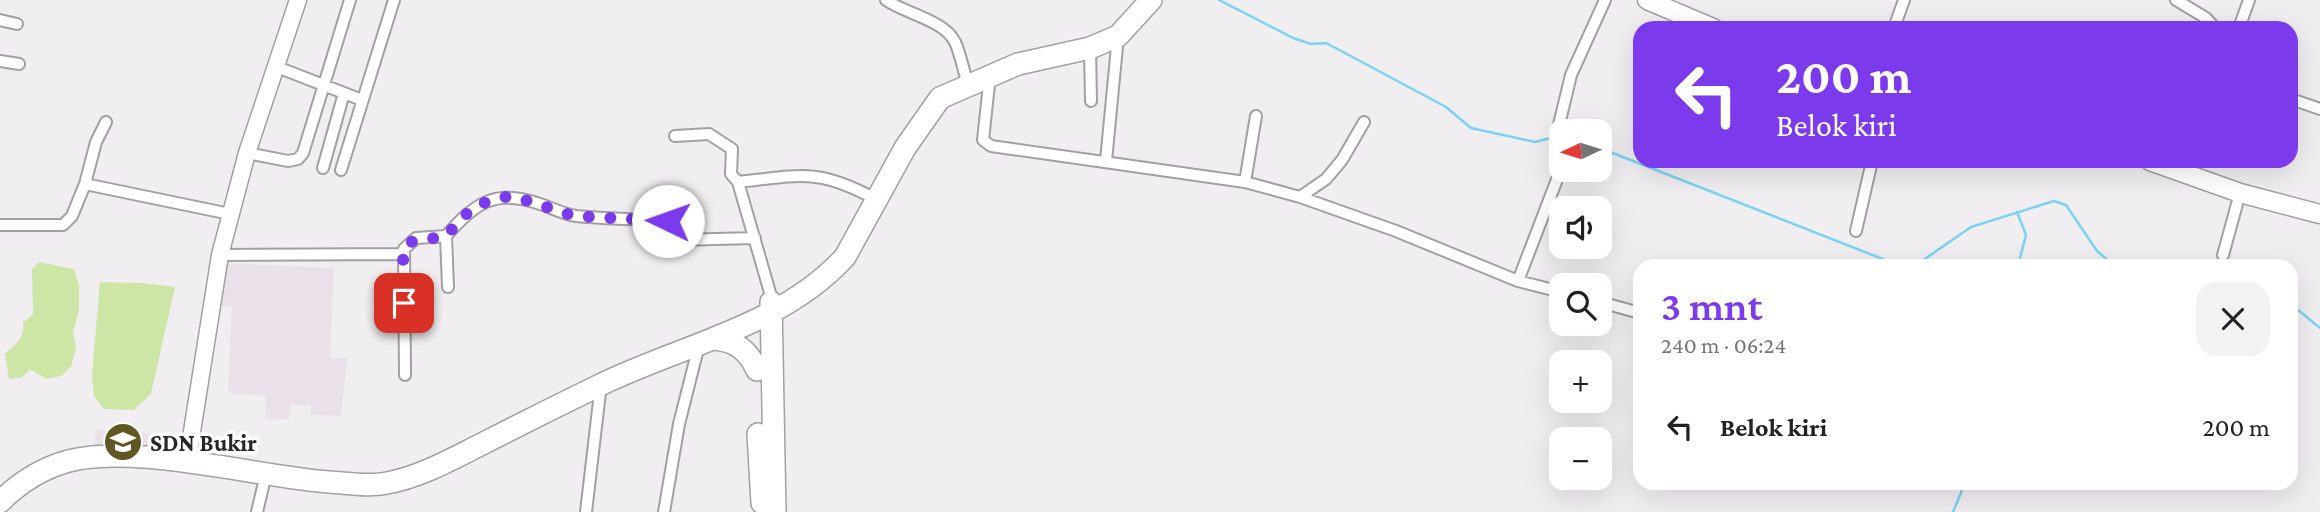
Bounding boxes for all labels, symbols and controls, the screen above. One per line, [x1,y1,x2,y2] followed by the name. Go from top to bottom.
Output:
[1661,49,1752,140] icon: left
[1776,49,1911,104] text: 200 m
[1776,107,1897,143] text: Belok kiri
[1549,119,1612,182] north arrow
[1549,119,1612,490] map controls
[631,184,705,258] position arrow
[1549,196,1612,259] button: sound
[374,273,434,333] pin
[1549,273,1612,336] button: search
[1661,282,1762,329] text: 3 mnt
[2196,282,2270,356] button: close
[385,284,423,322] icon: arrive
[1661,332,1786,358] text: 240 m · 06:24
[1549,350,1612,413] button: +
[1661,408,1699,446] icon: left
[1720,413,1827,442] text: Belok kiri
[2202,413,2270,442] text: 200 m
[102,421,144,463] school or university icon: SDN Bukir
[1549,427,1612,490] button: −
[150,429,257,456] place label: SDN Bukir

